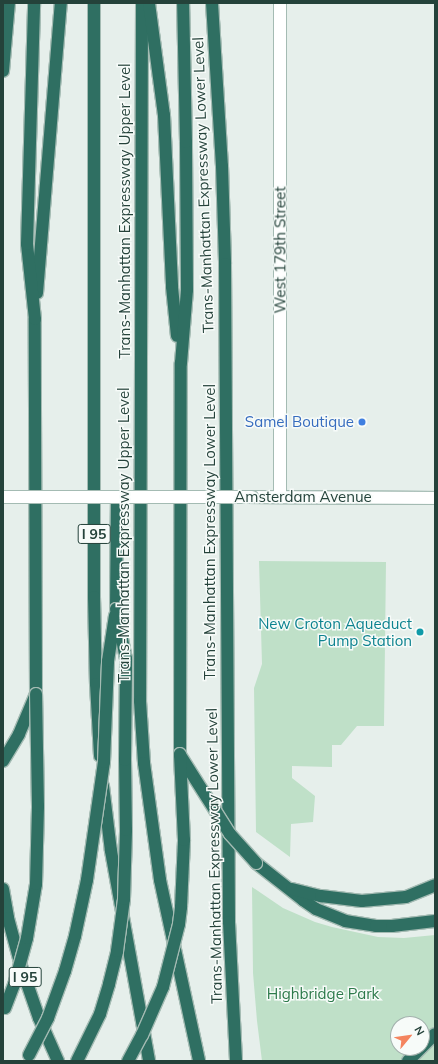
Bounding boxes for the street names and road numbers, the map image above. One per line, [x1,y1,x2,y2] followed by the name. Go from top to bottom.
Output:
[189,37,217,333] street label: Trans-Manhattan Expressway Lower Level
[116,63,134,359] street label: Trans-Manhattan Expressway Upper Level
[271,187,289,313] street label: West 179th Street
[201,384,219,680] street label: Trans-Manhattan Expressway Lower Level
[115,387,133,683] street label: Trans-Manhattan Expressway Upper Level
[234,488,372,506] street label: Amsterdam Avenue
[77,522,111,546] road number: I 95
[202,708,226,1004] street label: Trans-Manhattan Expressway Lower Level
[8,965,42,989] road number: I 95

